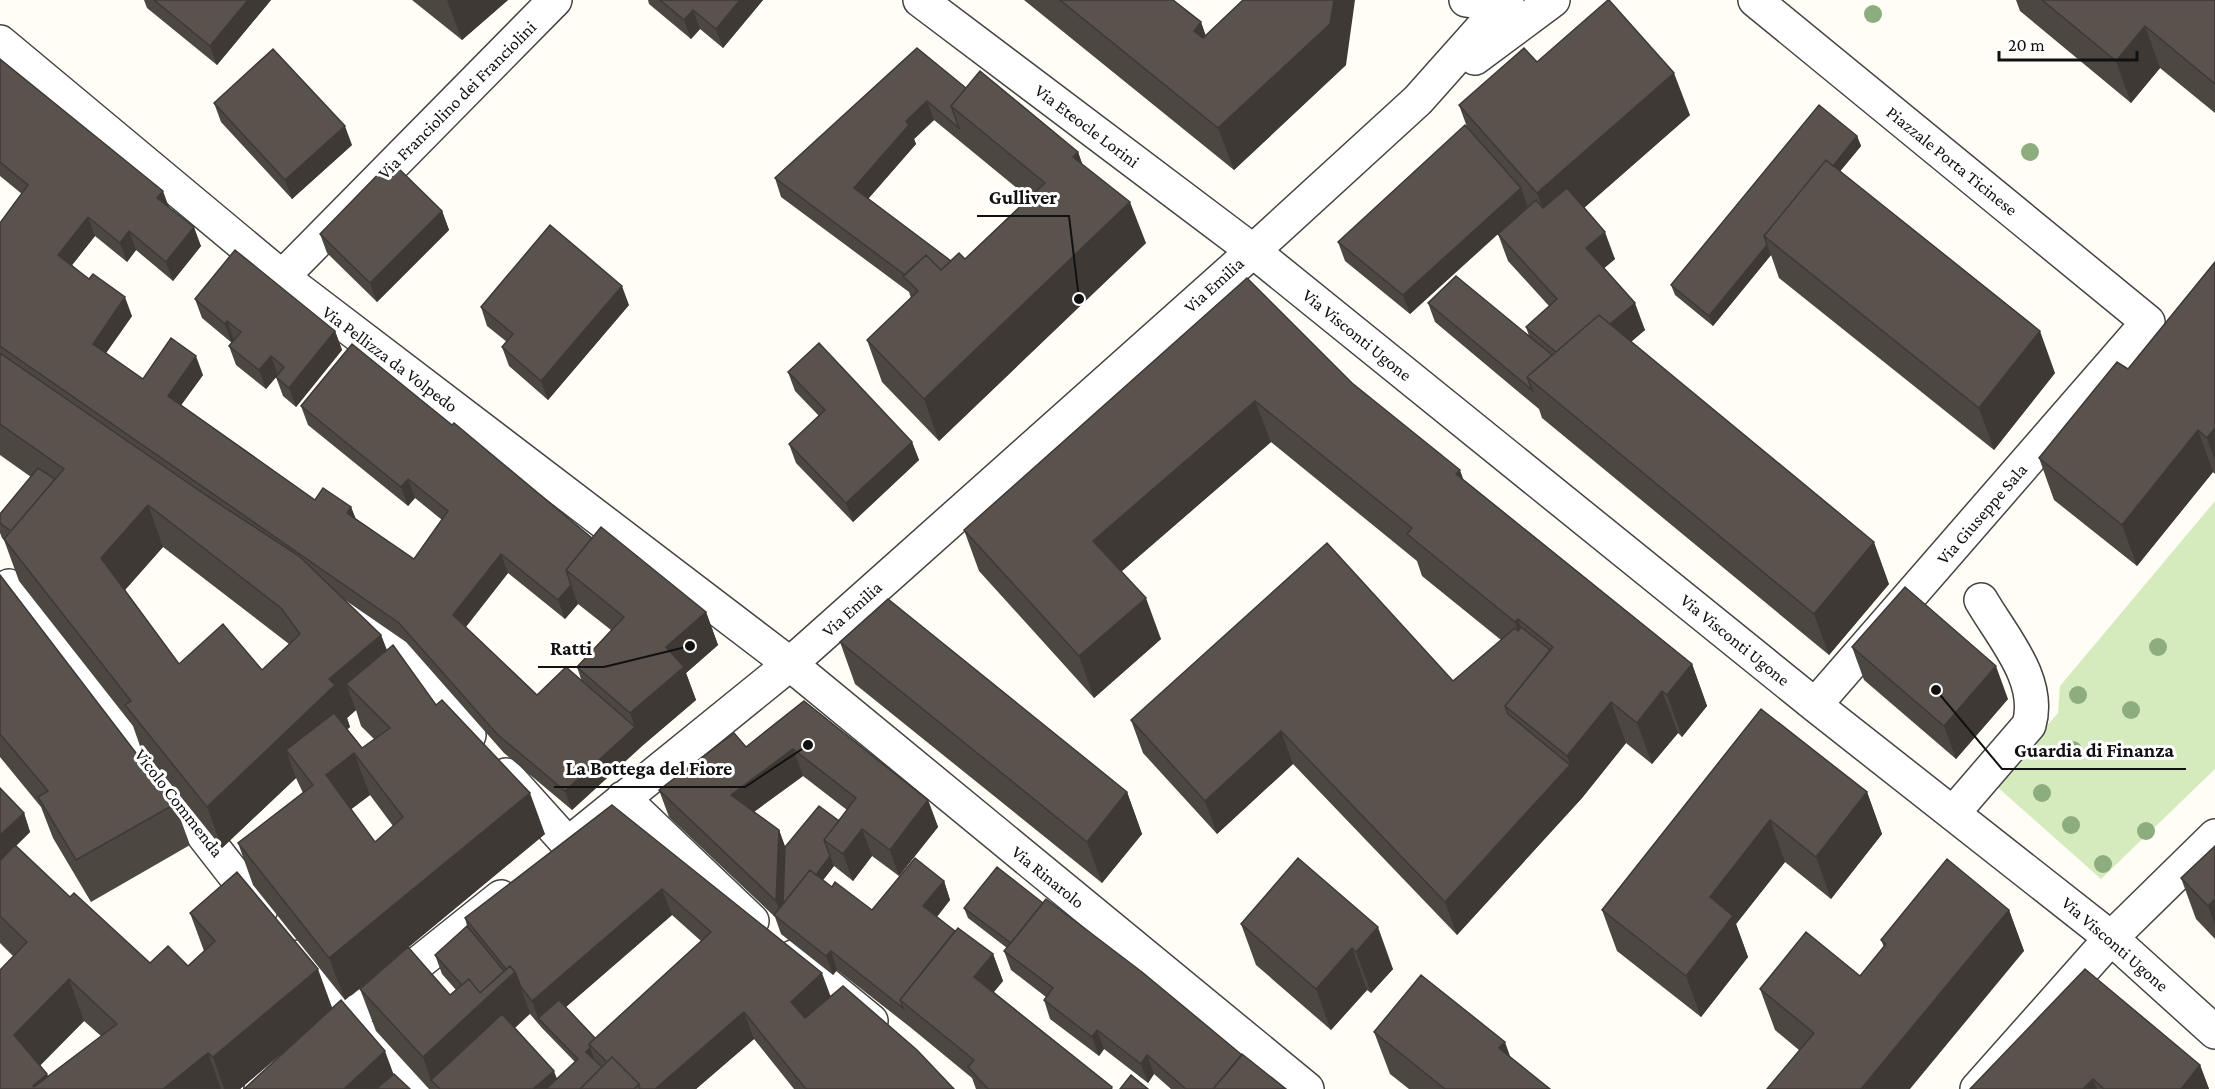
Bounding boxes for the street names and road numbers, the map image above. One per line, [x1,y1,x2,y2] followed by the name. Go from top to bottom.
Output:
[374,17,540,183] street label: Via Franciolino dei Franciolini
[1031,80,1143,172] street label: Via Eteocle Lorini
[1883,102,2022,220] street label: Piazzale Porta Ticinese
[1180,253,1248,317] street label: Via Emilia
[1298,285,1416,385] street label: Via Visconti Ugone
[318,302,462,416] street label: Via Pellizza da Volpedo
[1933,460,2031,568] street label: Via Giuseppe Sala
[818,577,886,641] street label: Via Emilia
[1676,590,1794,690] street label: Via Visconti Ugone
[131,745,227,861] street label: Vicolo Commenda
[1008,842,1088,912] street label: Via Rinarolo
[2058,892,2172,996] street label: Via Visconti Ugone

